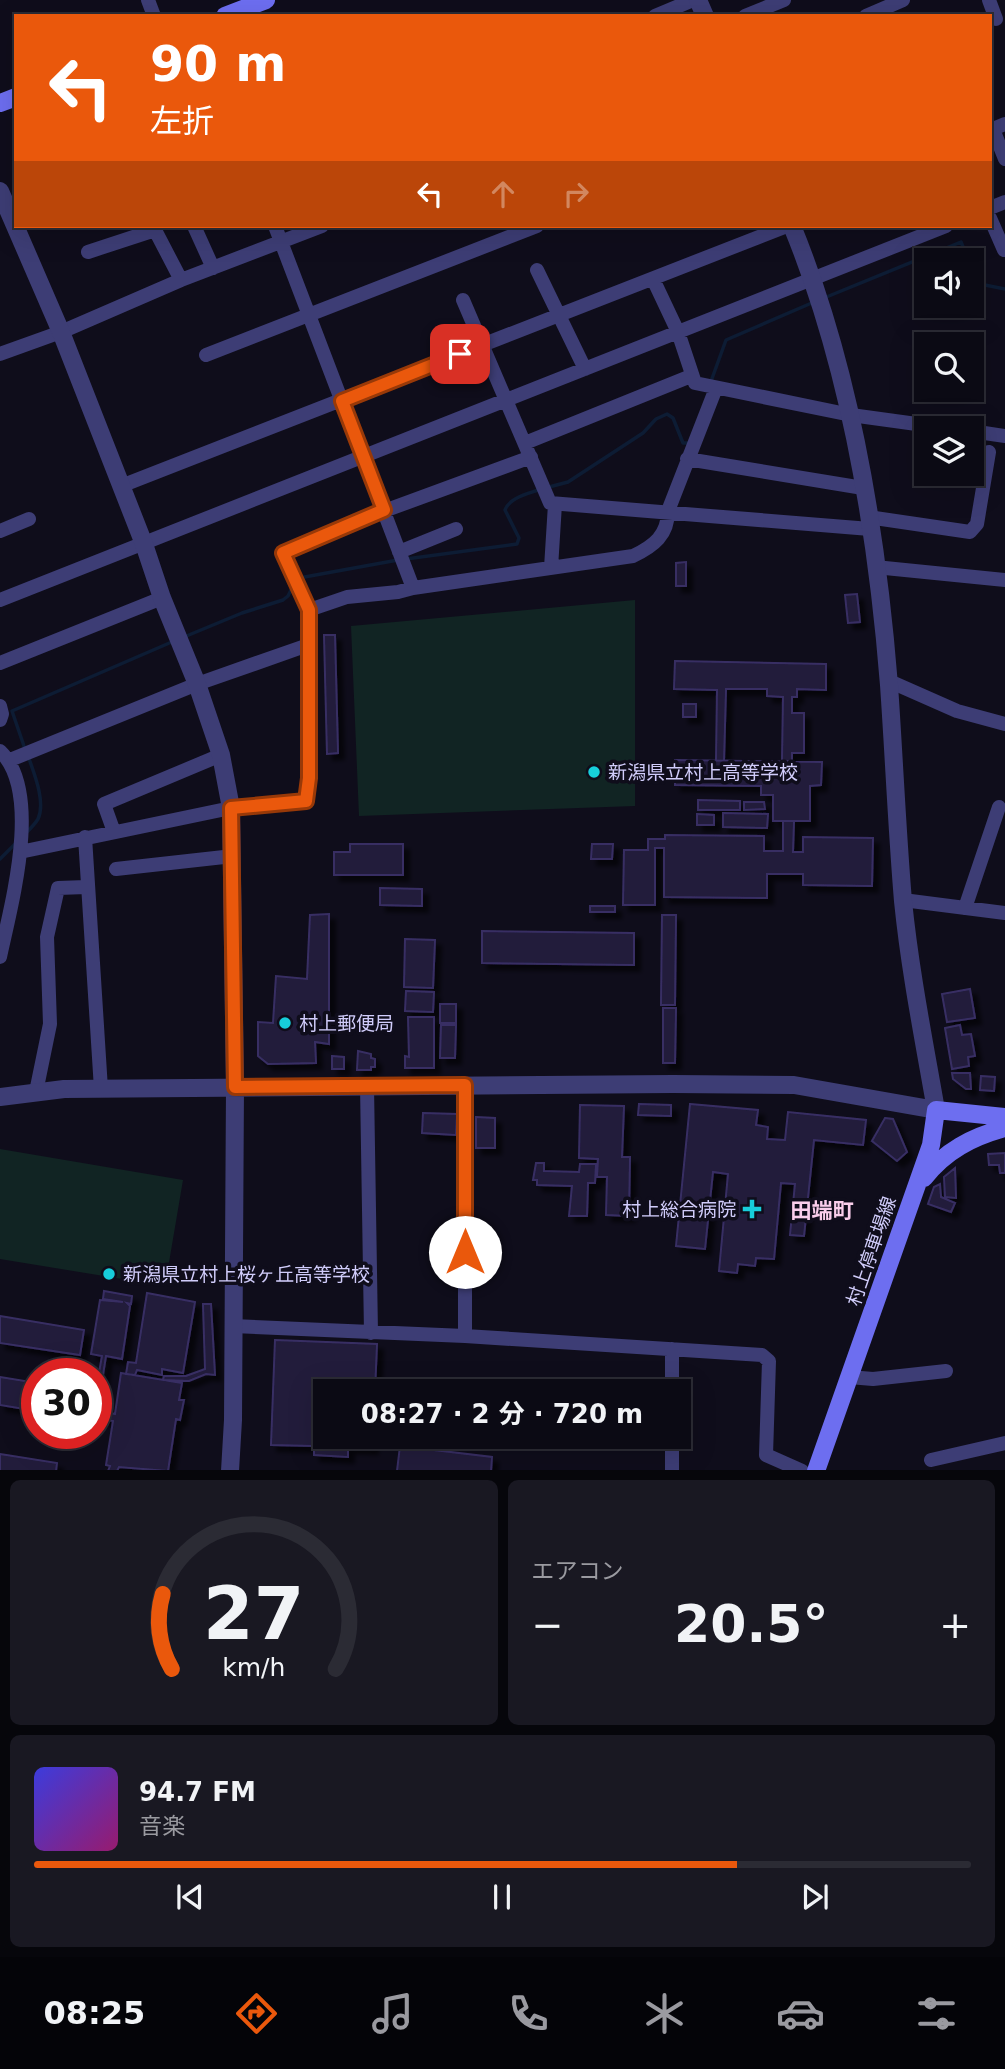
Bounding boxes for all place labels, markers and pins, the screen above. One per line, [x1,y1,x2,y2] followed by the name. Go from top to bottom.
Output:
[430,324,490,384] pin
[608,761,798,783] place label: 新潟県立村上高等学校
[586,764,602,780] marker: 新潟県立村上高等学校
[299,1012,394,1034] place label: 村上郵便局
[277,1015,293,1031] marker: 村上郵便局
[622,1198,736,1220] place label: 村上総合病院
[742,1199,762,1219] marker: 村上総合病院
[123,1263,370,1285] place label: 新潟県立村上桜ヶ丘高等学校
[101,1266,117,1282] marker: 新潟県立村上桜ヶ丘高等学校

